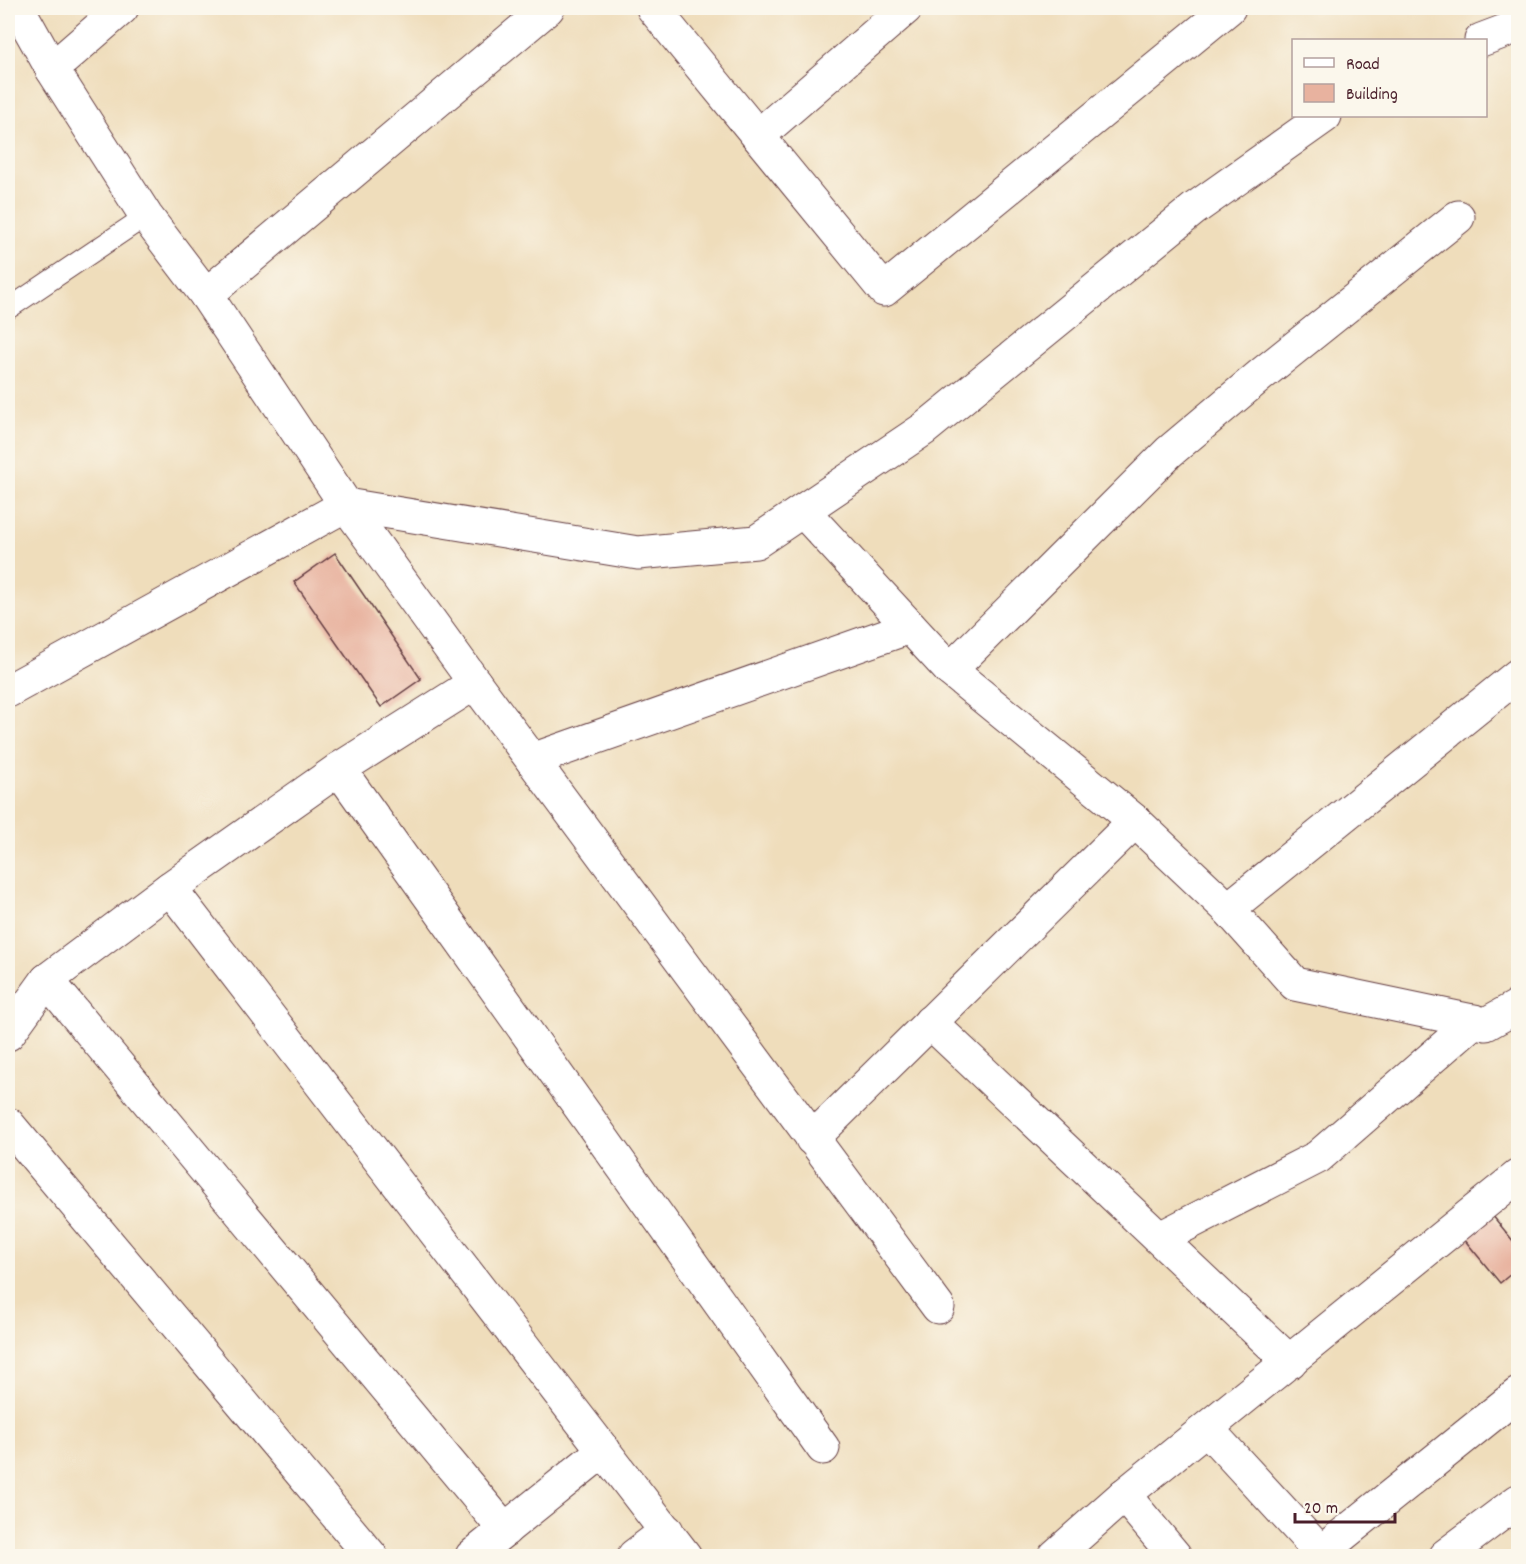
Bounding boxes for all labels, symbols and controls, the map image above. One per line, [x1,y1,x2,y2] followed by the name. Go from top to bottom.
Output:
[1292,39,1487,117] legend
[1346,53,1380,78] text: Road
[1346,83,1398,108] text: Building
[1295,1486,1396,1524] scale bar
[1304,1497,1338,1522] text: 20 m

